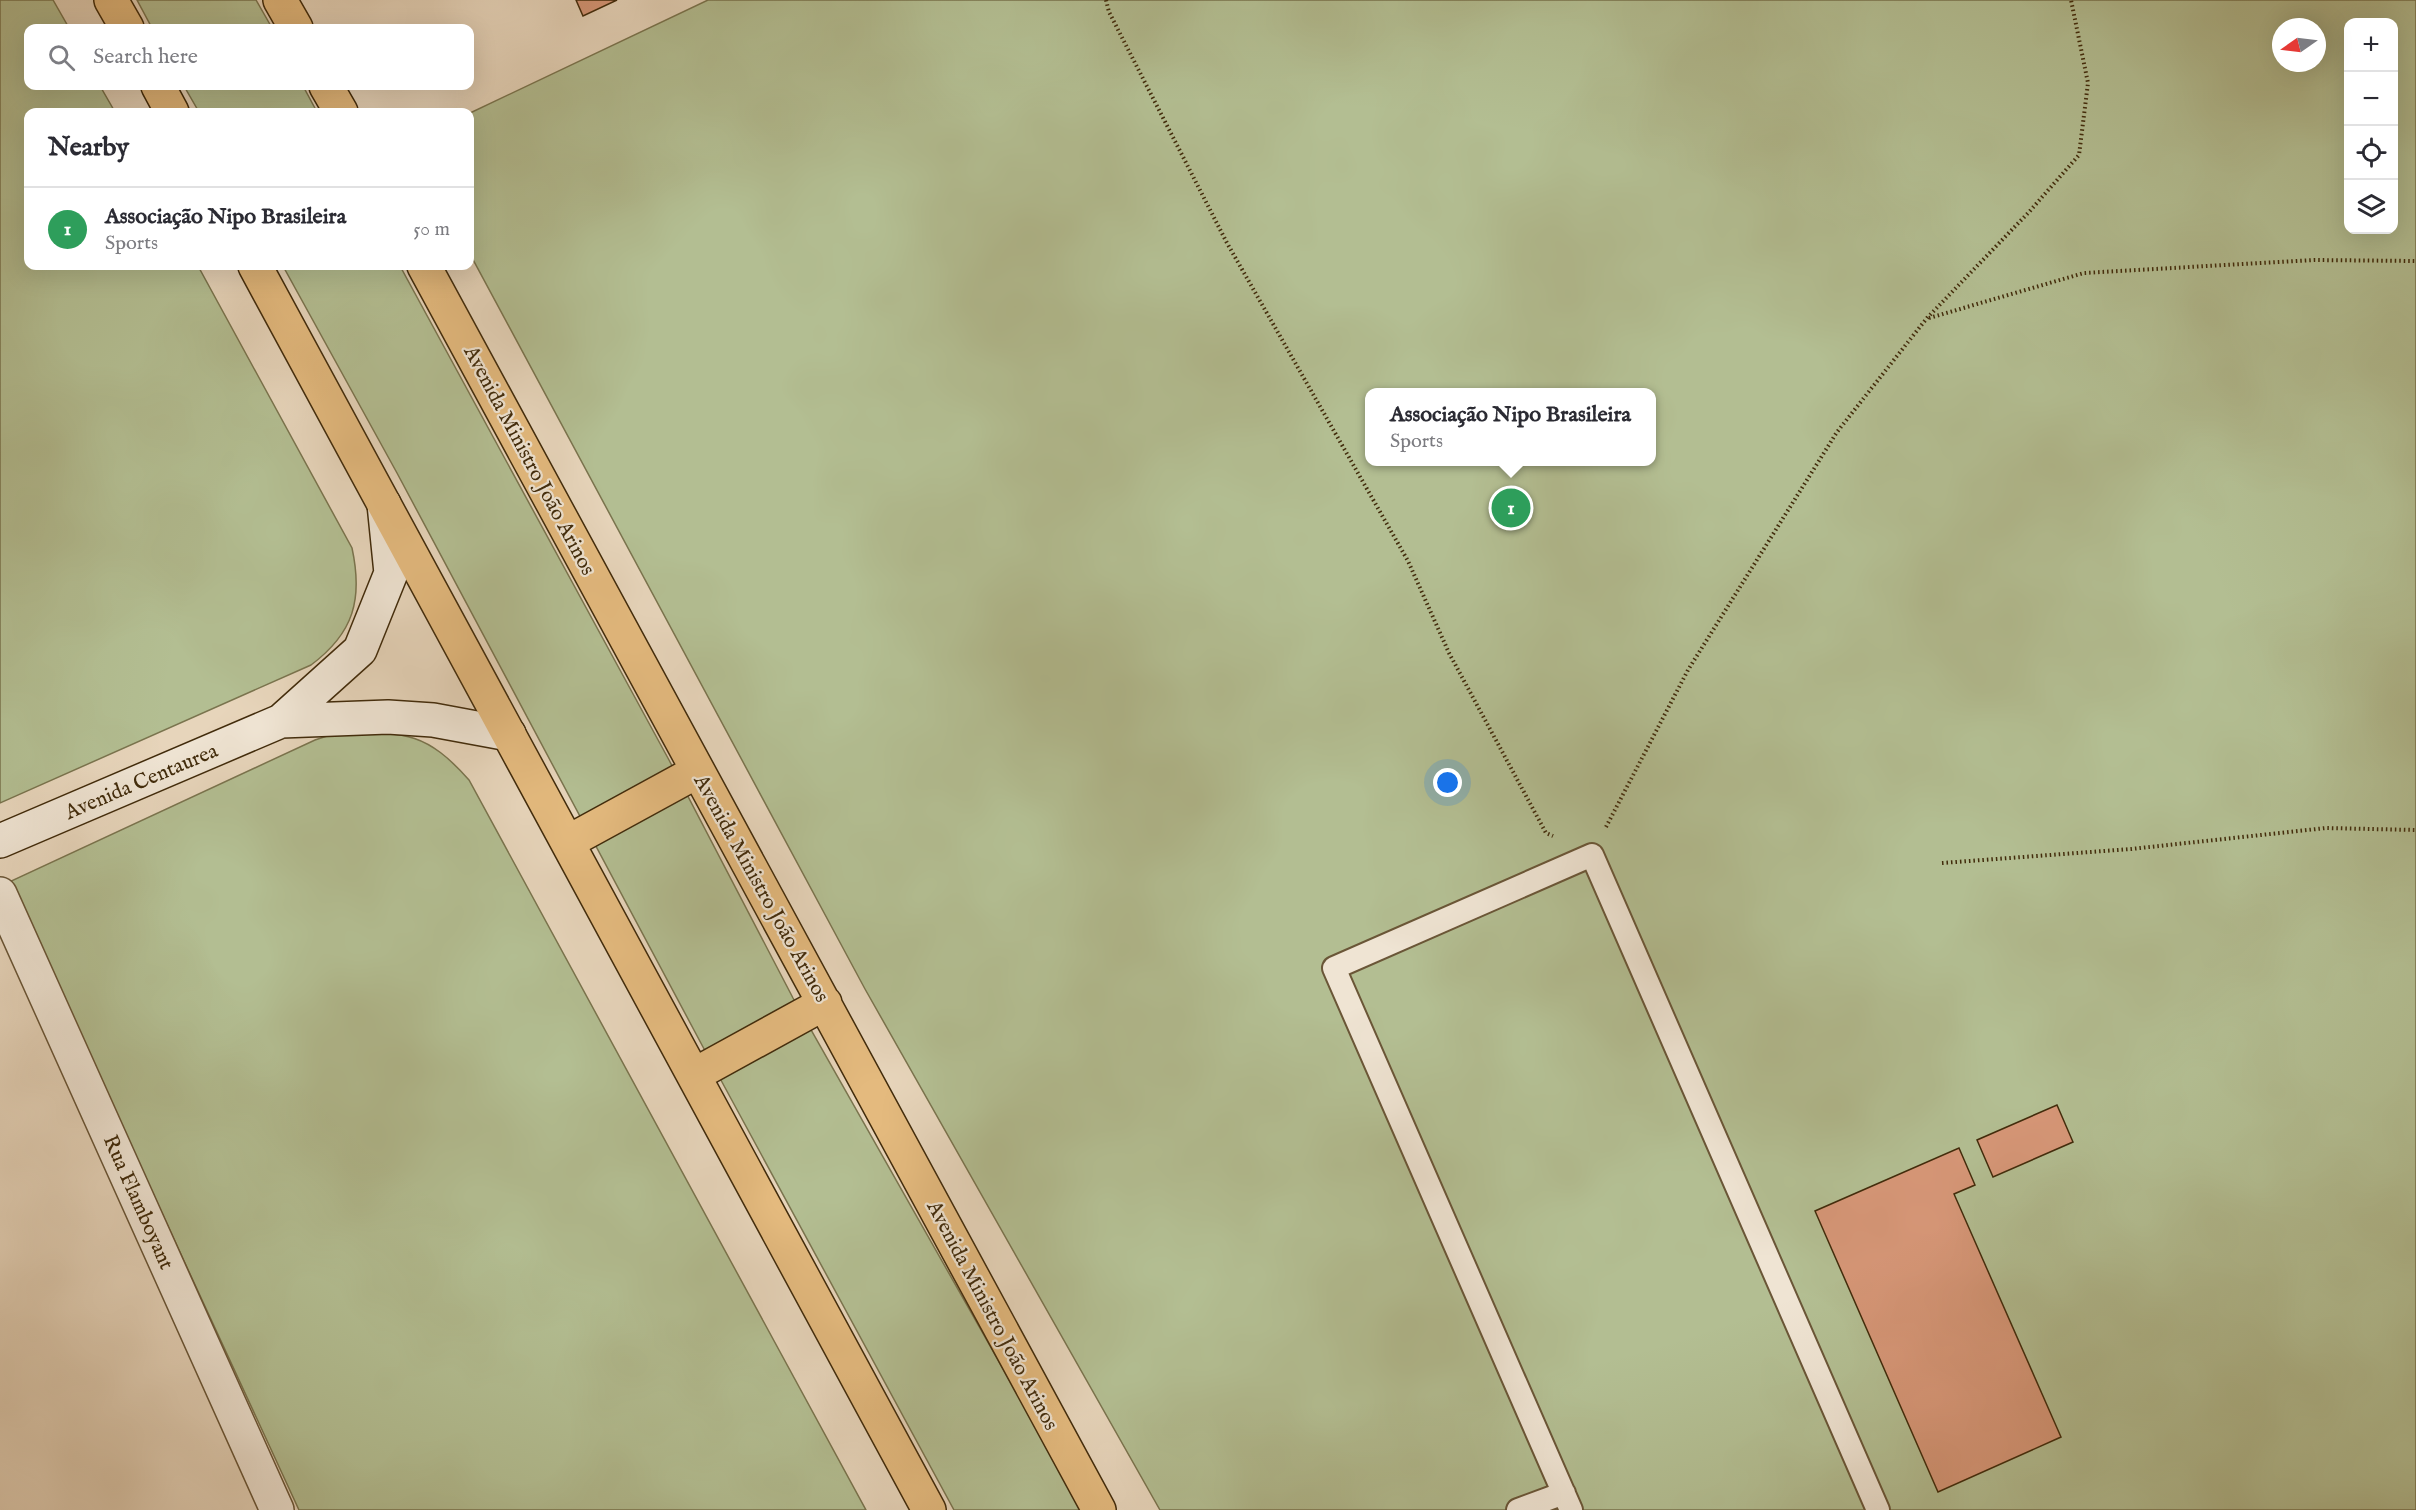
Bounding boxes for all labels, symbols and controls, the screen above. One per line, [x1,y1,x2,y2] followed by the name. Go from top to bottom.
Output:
[2272,18,2326,72] north arrow
[2344,18,2398,234] map controls
[2344,18,2398,72] button: +
[24,24,474,90] search box
[45,41,78,74] icon: search
[93,43,198,71] text: Search here
[2344,72,2398,126] button: −
[2344,126,2398,180] button: locate
[48,131,129,164] text: Nearby
[2344,180,2398,234] button: layers
[105,203,346,231] text: Associação Nipo Brasileira
[64,217,71,242] text: 1
[413,217,450,242] text: 50 m
[105,231,158,256] text: Sports
[456,340,601,580] street label: Avenida Ministro João Arinos
[1365,388,1656,466] popup
[1390,401,1631,429] text: Associação Nipo Brasileira
[1390,429,1443,454] text: Sports
[1492,486,1530,530] pin: 1
[60,738,223,827] street label: Avenida Centaurea
[1433,768,1462,797] your location
[686,769,835,1007] street label: Avenida Ministro João Arinos
[96,1131,179,1274] street label: Rua Flamboyant
[919,1195,1064,1435] street label: Avenida Ministro João Arinos

